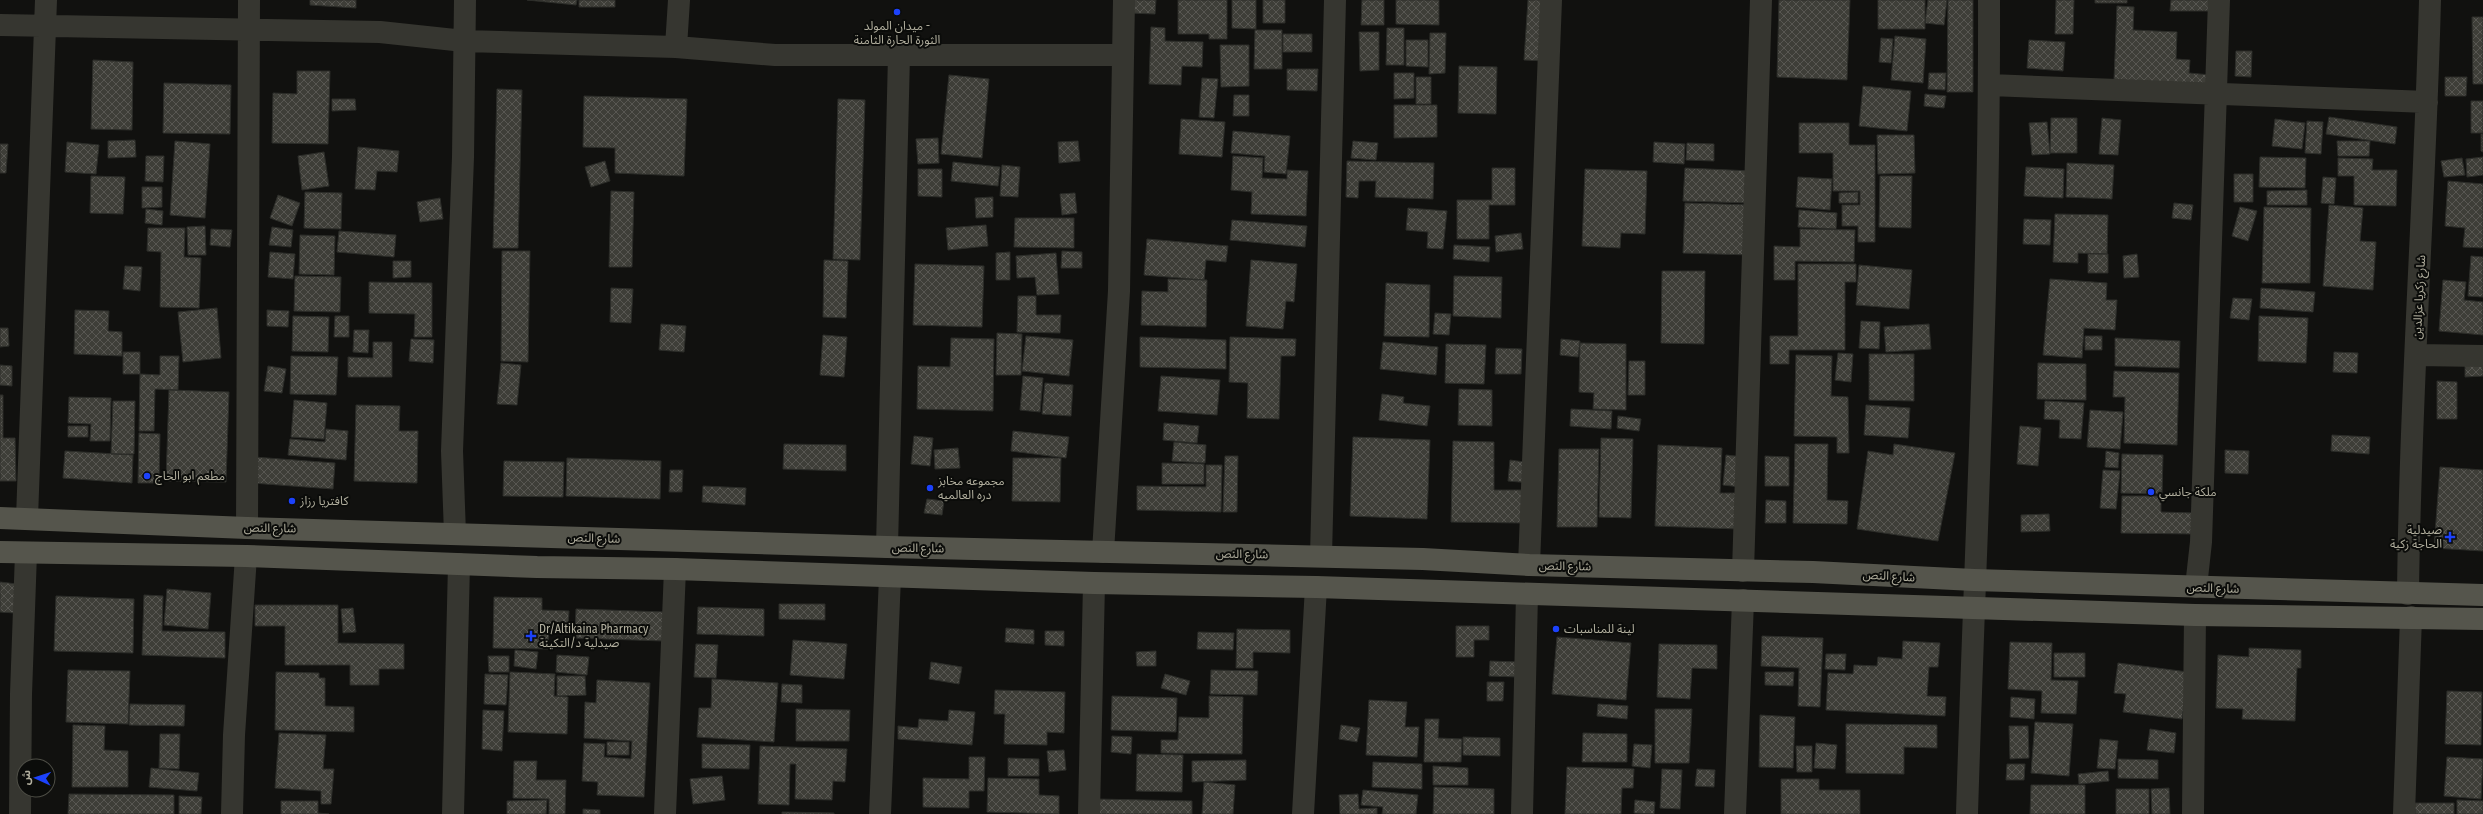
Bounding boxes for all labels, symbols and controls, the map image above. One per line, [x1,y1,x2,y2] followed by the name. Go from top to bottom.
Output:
[892,7,902,17] marker: ميدان المولد - الثورة الحارة الثامنة
[854,19,940,47] place label: ميدان المولد - الثورة الحارة الثامنة
[2410,254,2430,340] street label: شارع زكريا عزالدين
[155,469,225,485] place label: مطعم ابو الحاج
[142,471,152,481] marker: مطعم ابو الحاج
[937,474,1005,502] place label: مجموعه مخابز دره العالميه
[925,483,935,493] marker: مجموعه مخابز دره العالميه
[2159,485,2216,502] place label: ملكة جانسي
[2146,487,2156,497] marker: ملكة جانسي
[299,494,349,508] place label: كافتريا رزاز
[287,496,297,506] marker: كافتريا رزاز
[244,521,296,537] street label: شارع النص
[2390,523,2442,551] place label: صيدلية الحاجة زكية
[567,530,620,548] street label: شارع النص
[2445,532,2455,542] marker: صيدلية الحاجة زكية
[892,541,944,557] street label: شارع النص
[1216,547,1268,563] street label: شارع النص
[1539,559,1591,575] street label: شارع النص
[1862,568,1916,586] street label: شارع النص
[2186,580,2239,598] street label: شارع النص
[539,622,649,650] place label: Dr/Altikaina Pharmacy صيدلية د/التكينة
[1564,622,1635,636] place label: لينة للمناسبات
[1551,624,1561,634] marker: لينة للمناسبات
[526,631,536,641] marker: Dr/Altikaina Pharmacy صيدلية د/التكينة
[16,758,56,798] north arrow
[20,770,33,785] text: ش

